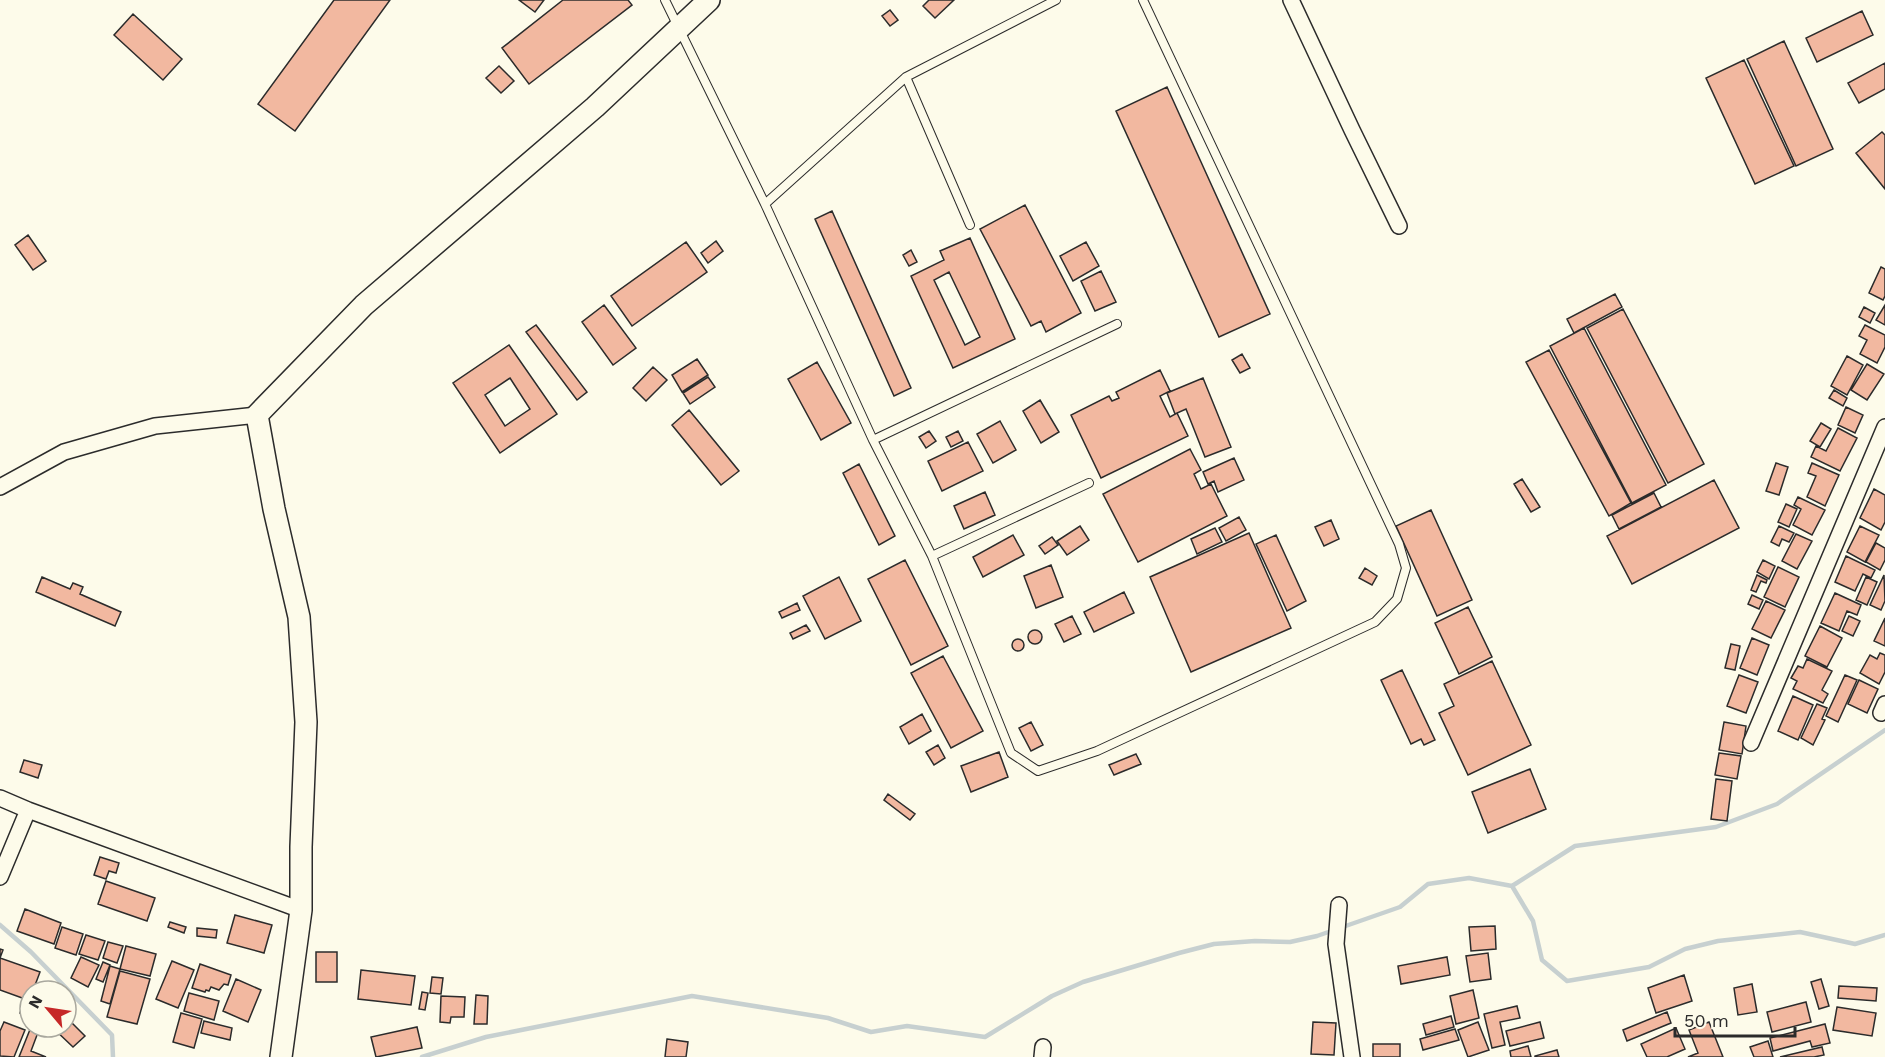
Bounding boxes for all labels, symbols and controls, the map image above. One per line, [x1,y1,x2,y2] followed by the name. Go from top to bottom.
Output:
[18,979,78,1039] north arrow
[24,992,47,1012] text: N
[1675,1000,1795,1038] scale bar
[1684,1010,1729,1031] text: 50 m

